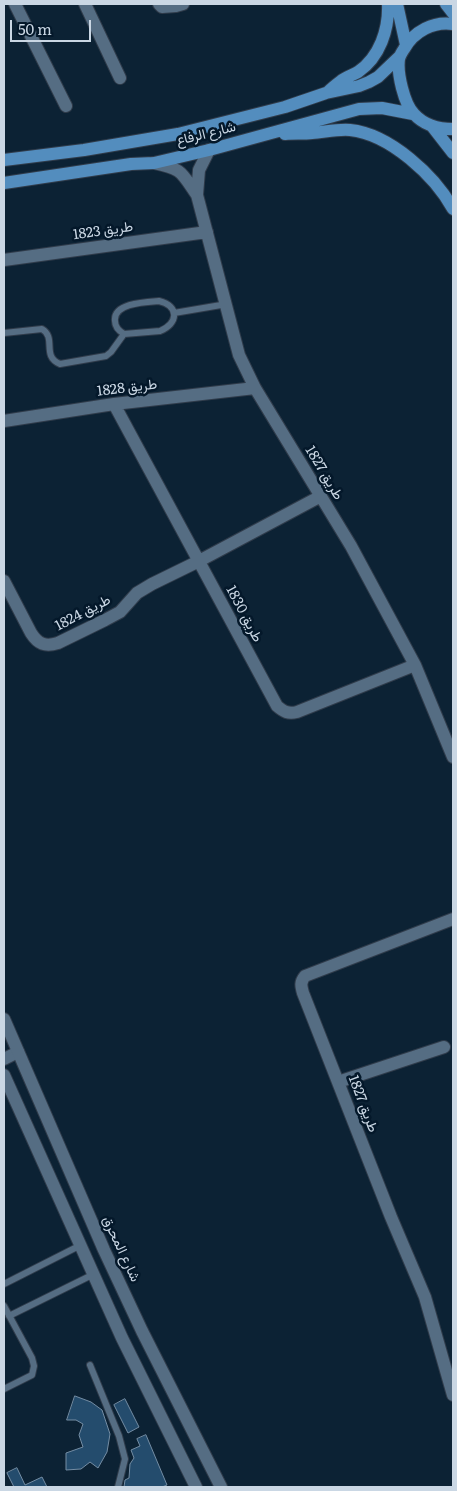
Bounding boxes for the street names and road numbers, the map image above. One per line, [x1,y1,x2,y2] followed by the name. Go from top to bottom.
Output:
[174,118,238,150] street label: شارع الرفاع
[72,218,134,244] street label: طريق 1823
[96,376,158,400] street label: طريق 1828
[301,443,347,503] street label: طريق 1827
[222,583,266,645] street label: طريق 1830
[52,591,114,635] street label: طريق 1824
[344,1073,382,1135] street label: طريق 1827
[98,1214,144,1284] street label: شارع المحرق

